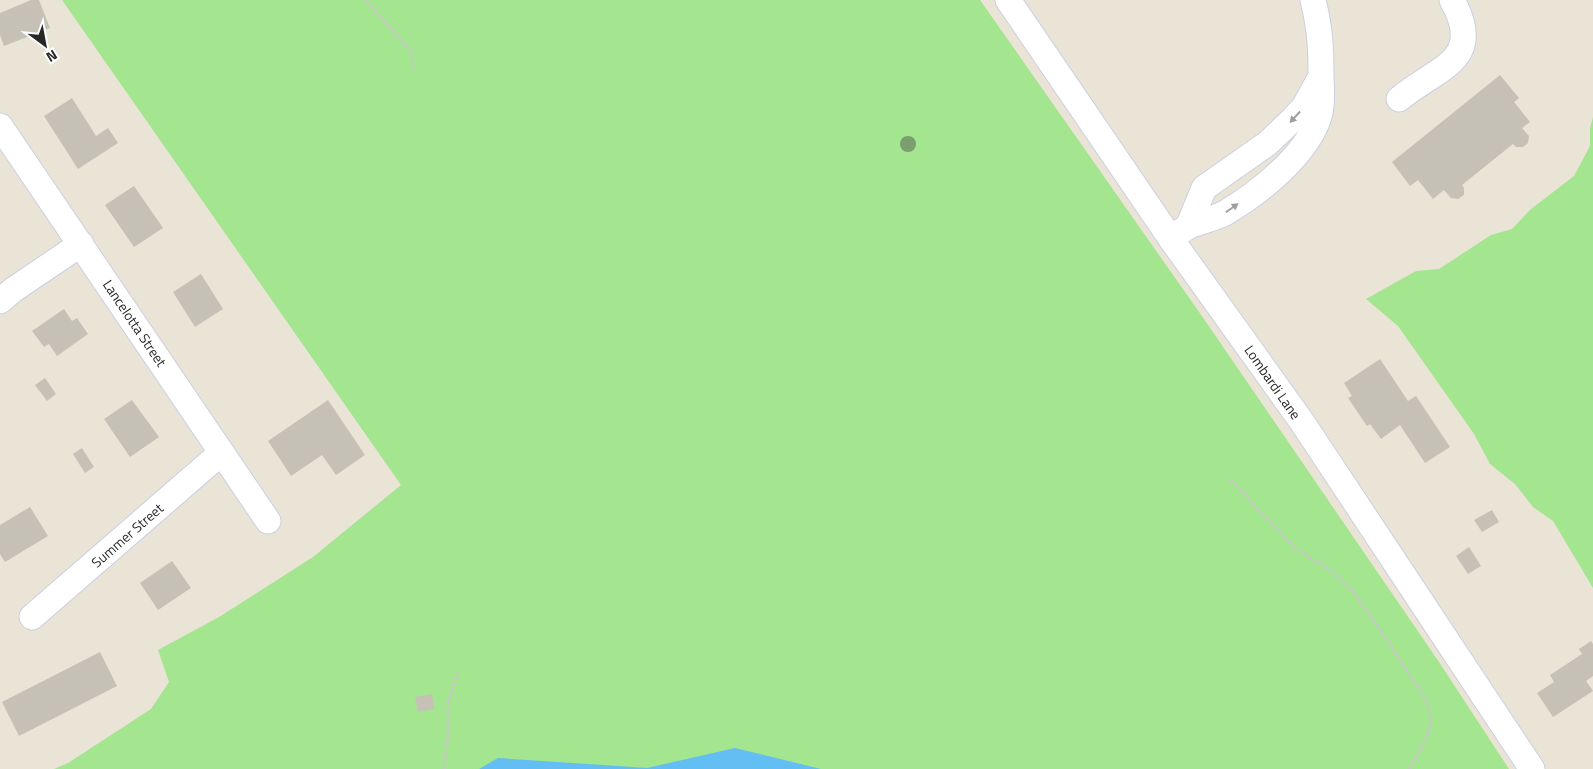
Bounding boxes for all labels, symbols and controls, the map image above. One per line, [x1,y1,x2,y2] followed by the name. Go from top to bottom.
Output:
[20,20,70,70] north arrow
[42,45,62,68] text: N
[1289,110,1301,122] one-way arrow
[1225,203,1239,213] one-way arrow
[98,275,172,371] street label: Lancelotta Street
[1240,340,1306,424] street label: Lombardi Lane
[86,498,168,572] street label: Summer Street

